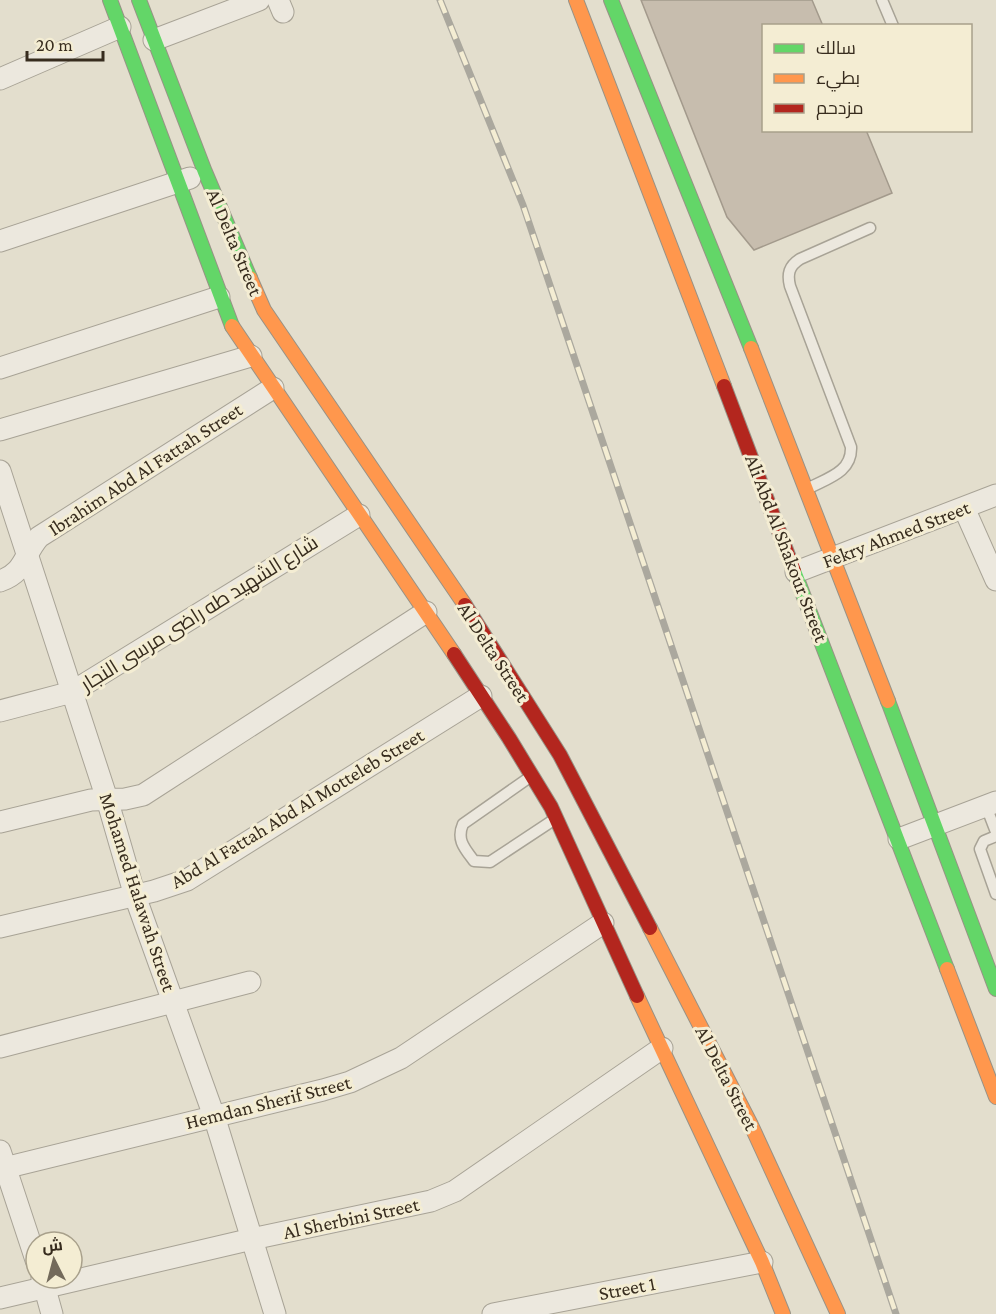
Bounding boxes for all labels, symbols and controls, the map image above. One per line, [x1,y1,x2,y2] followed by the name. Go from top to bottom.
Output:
[27,24,104,62] scale bar
[762,24,972,132] legend
[36,35,73,55] text: 20 m
[816,38,856,58] text: سالك
[816,68,860,92] text: بطيء
[816,98,864,120] text: مزدحم
[203,185,268,299] street label: Al Delta Street
[44,398,246,540] street label: Ibrahim Abd Al Fattah Street
[741,451,833,645] street label: Ali Abd Al Shakour Street
[819,496,973,573] street label: Fekry Ahmed Street
[76,531,323,698] street label: شارع الشهيد طه راضى مرسى النجار
[454,598,535,706] street label: Al Delta Street
[167,723,428,892] street label: Abd Al Fattah Abd Al Motteleb Street
[95,790,181,994] street label: Mohamed Halawah Street
[691,1022,763,1134] street label: Al Delta Street
[183,1071,354,1133] street label: Hemdan Sherif Street
[281,1193,421,1243] street label: Al Sherbini Street
[24,1230,84,1290] north arrow
[41,1236,64,1256] text: ش
[597,1272,657,1304] street label: Street 1

